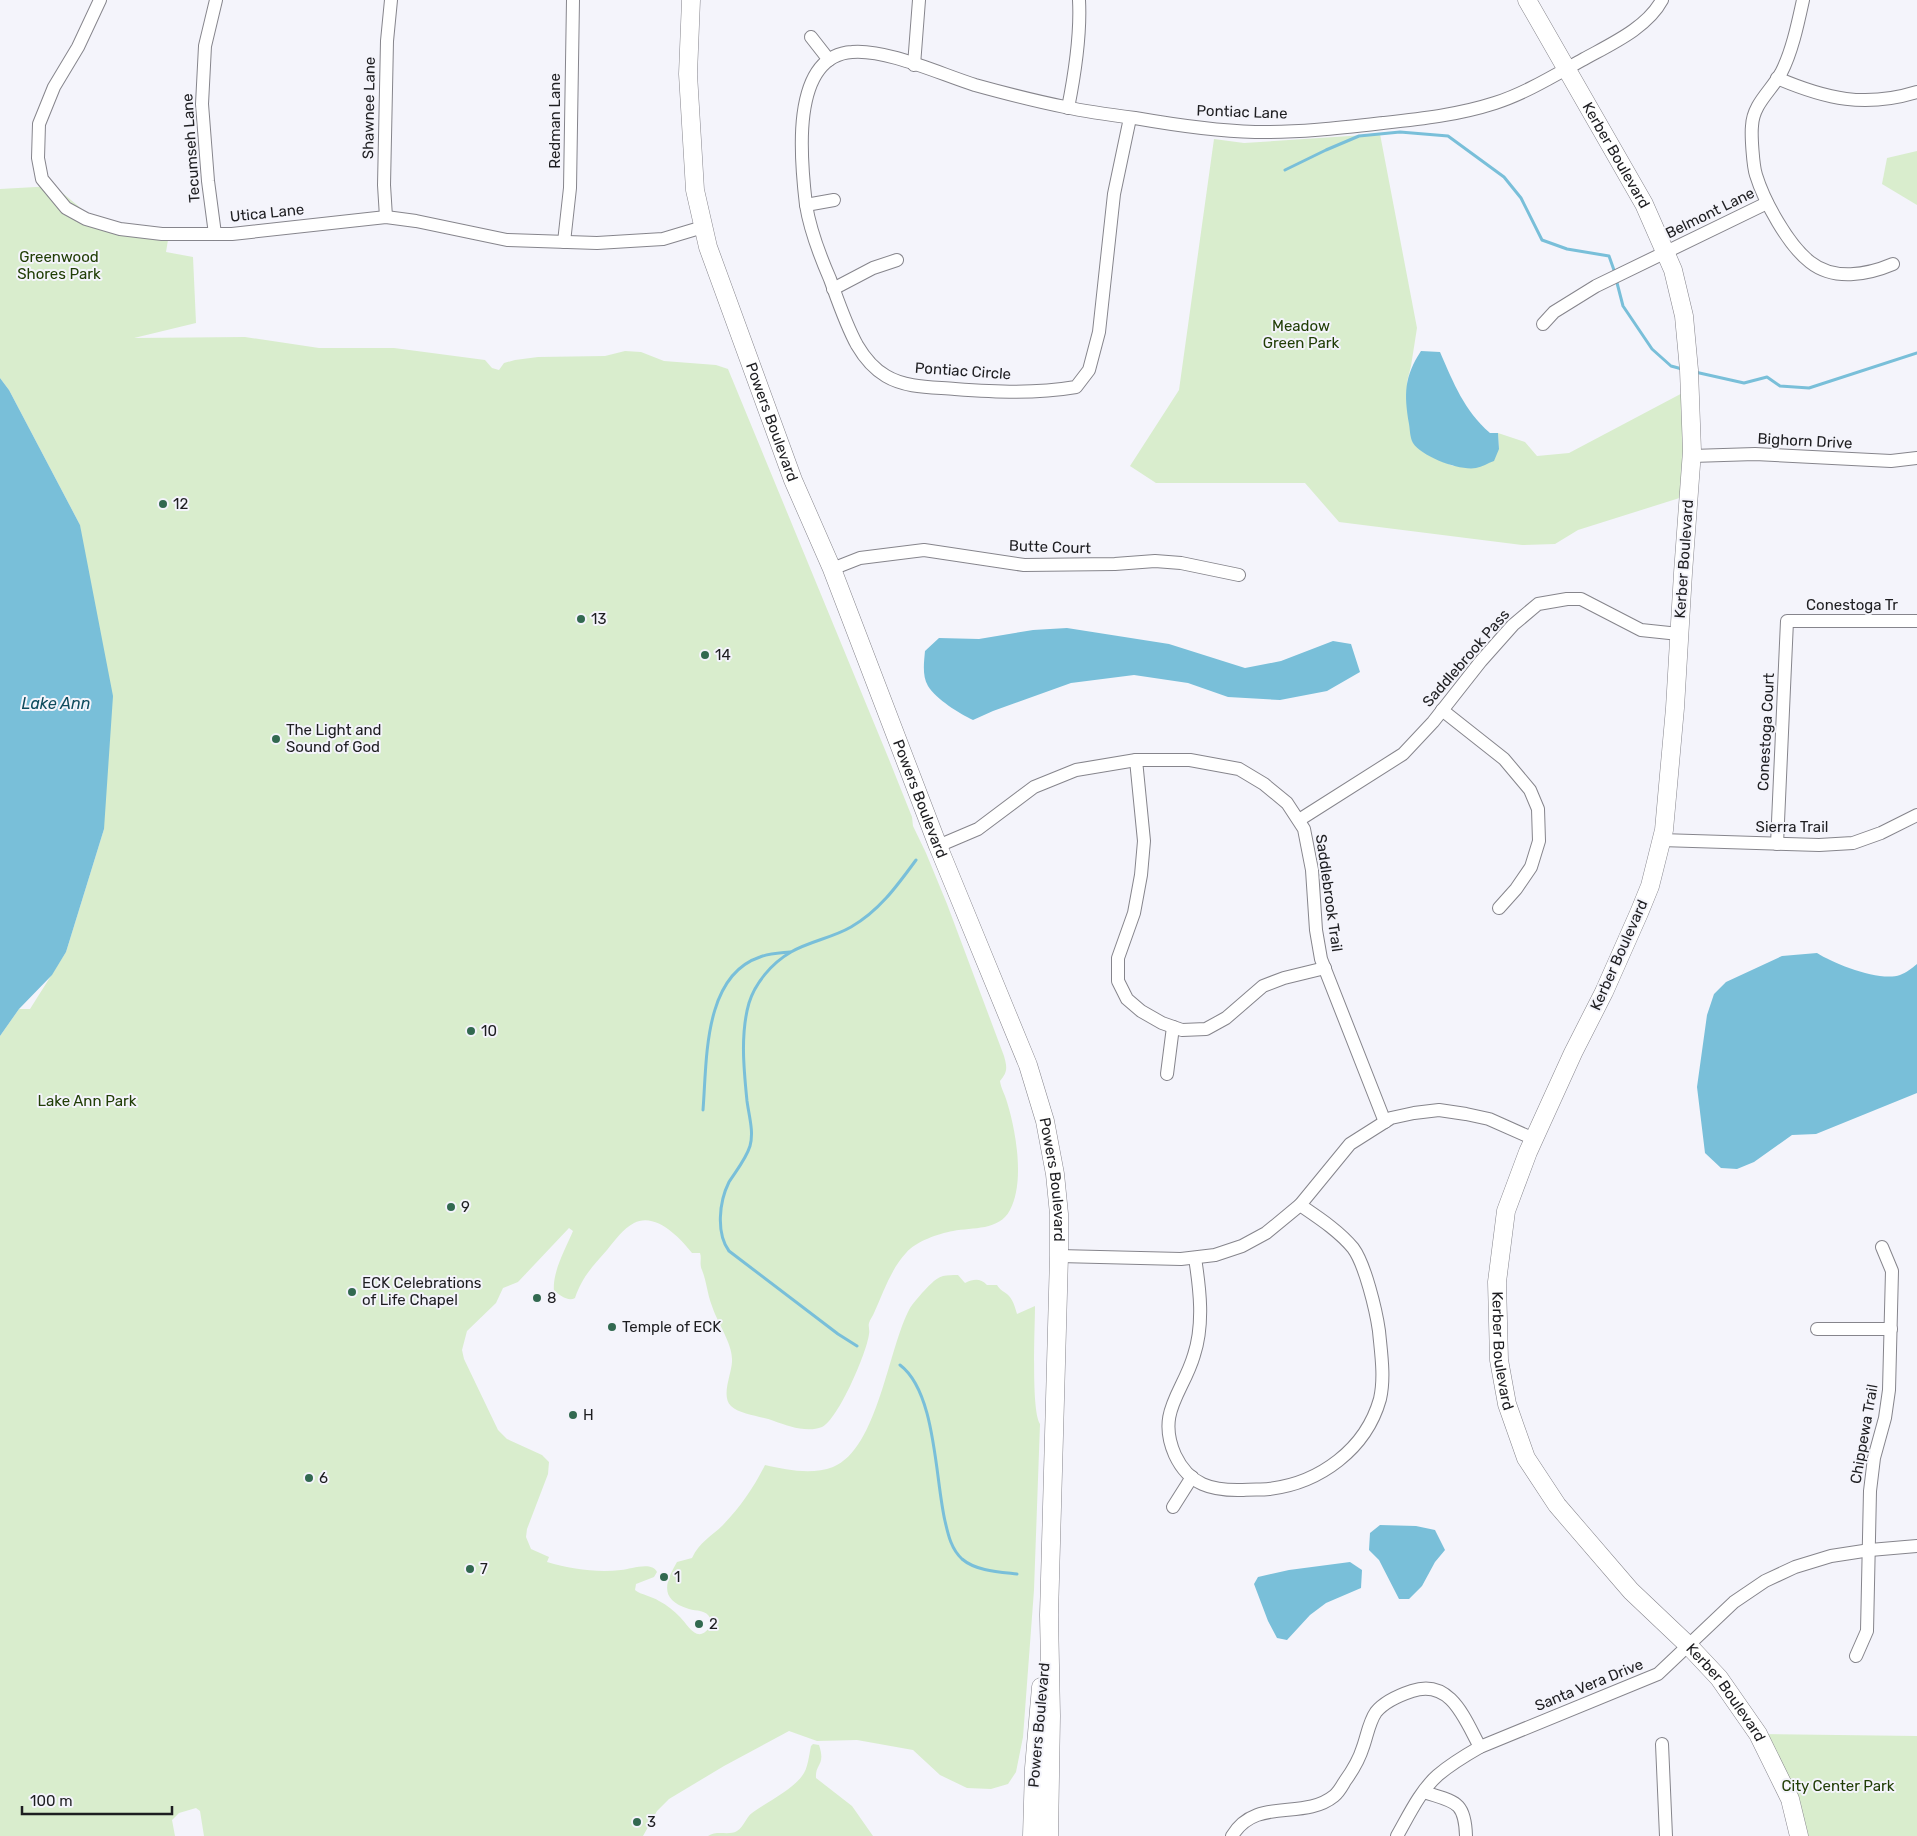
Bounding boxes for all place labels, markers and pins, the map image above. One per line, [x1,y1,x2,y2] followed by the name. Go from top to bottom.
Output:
[173,495,188,513] place label: 12
[157,498,169,510] marker: 12
[591,610,606,628] place label: 13
[575,613,587,625] marker: 13
[715,646,731,664] place label: 14
[699,649,711,661] marker: 14
[286,721,382,756] place label: The Light and Sound of God
[270,733,282,745] marker: The Light and Sound of God
[481,1022,497,1040] place label: 10
[465,1025,477,1037] marker: 10
[461,1198,470,1216] place label: 9
[445,1201,457,1213] marker: 9
[362,1274,482,1309] place label: ECK Celebrations of Life Chapel
[346,1286,358,1298] marker: ECK Celebrations of Life Chapel
[547,1289,557,1307] place label: 8
[531,1292,543,1304] marker: 8
[622,1318,721,1336] place label: Temple of ECK
[606,1321,618,1333] marker: Temple of ECK
[583,1406,594,1424] place label: H
[567,1409,579,1421] marker: H
[319,1469,328,1487] place label: 6
[303,1472,315,1484] marker: 6
[480,1560,488,1578] place label: 7
[464,1563,476,1575] marker: 7
[674,1568,680,1586] place label: 1
[658,1571,670,1583] marker: 1
[709,1615,718,1633] place label: 2
[693,1618,705,1630] marker: 2
[647,1813,656,1831] place label: 3
[631,1816,643,1828] marker: 3

